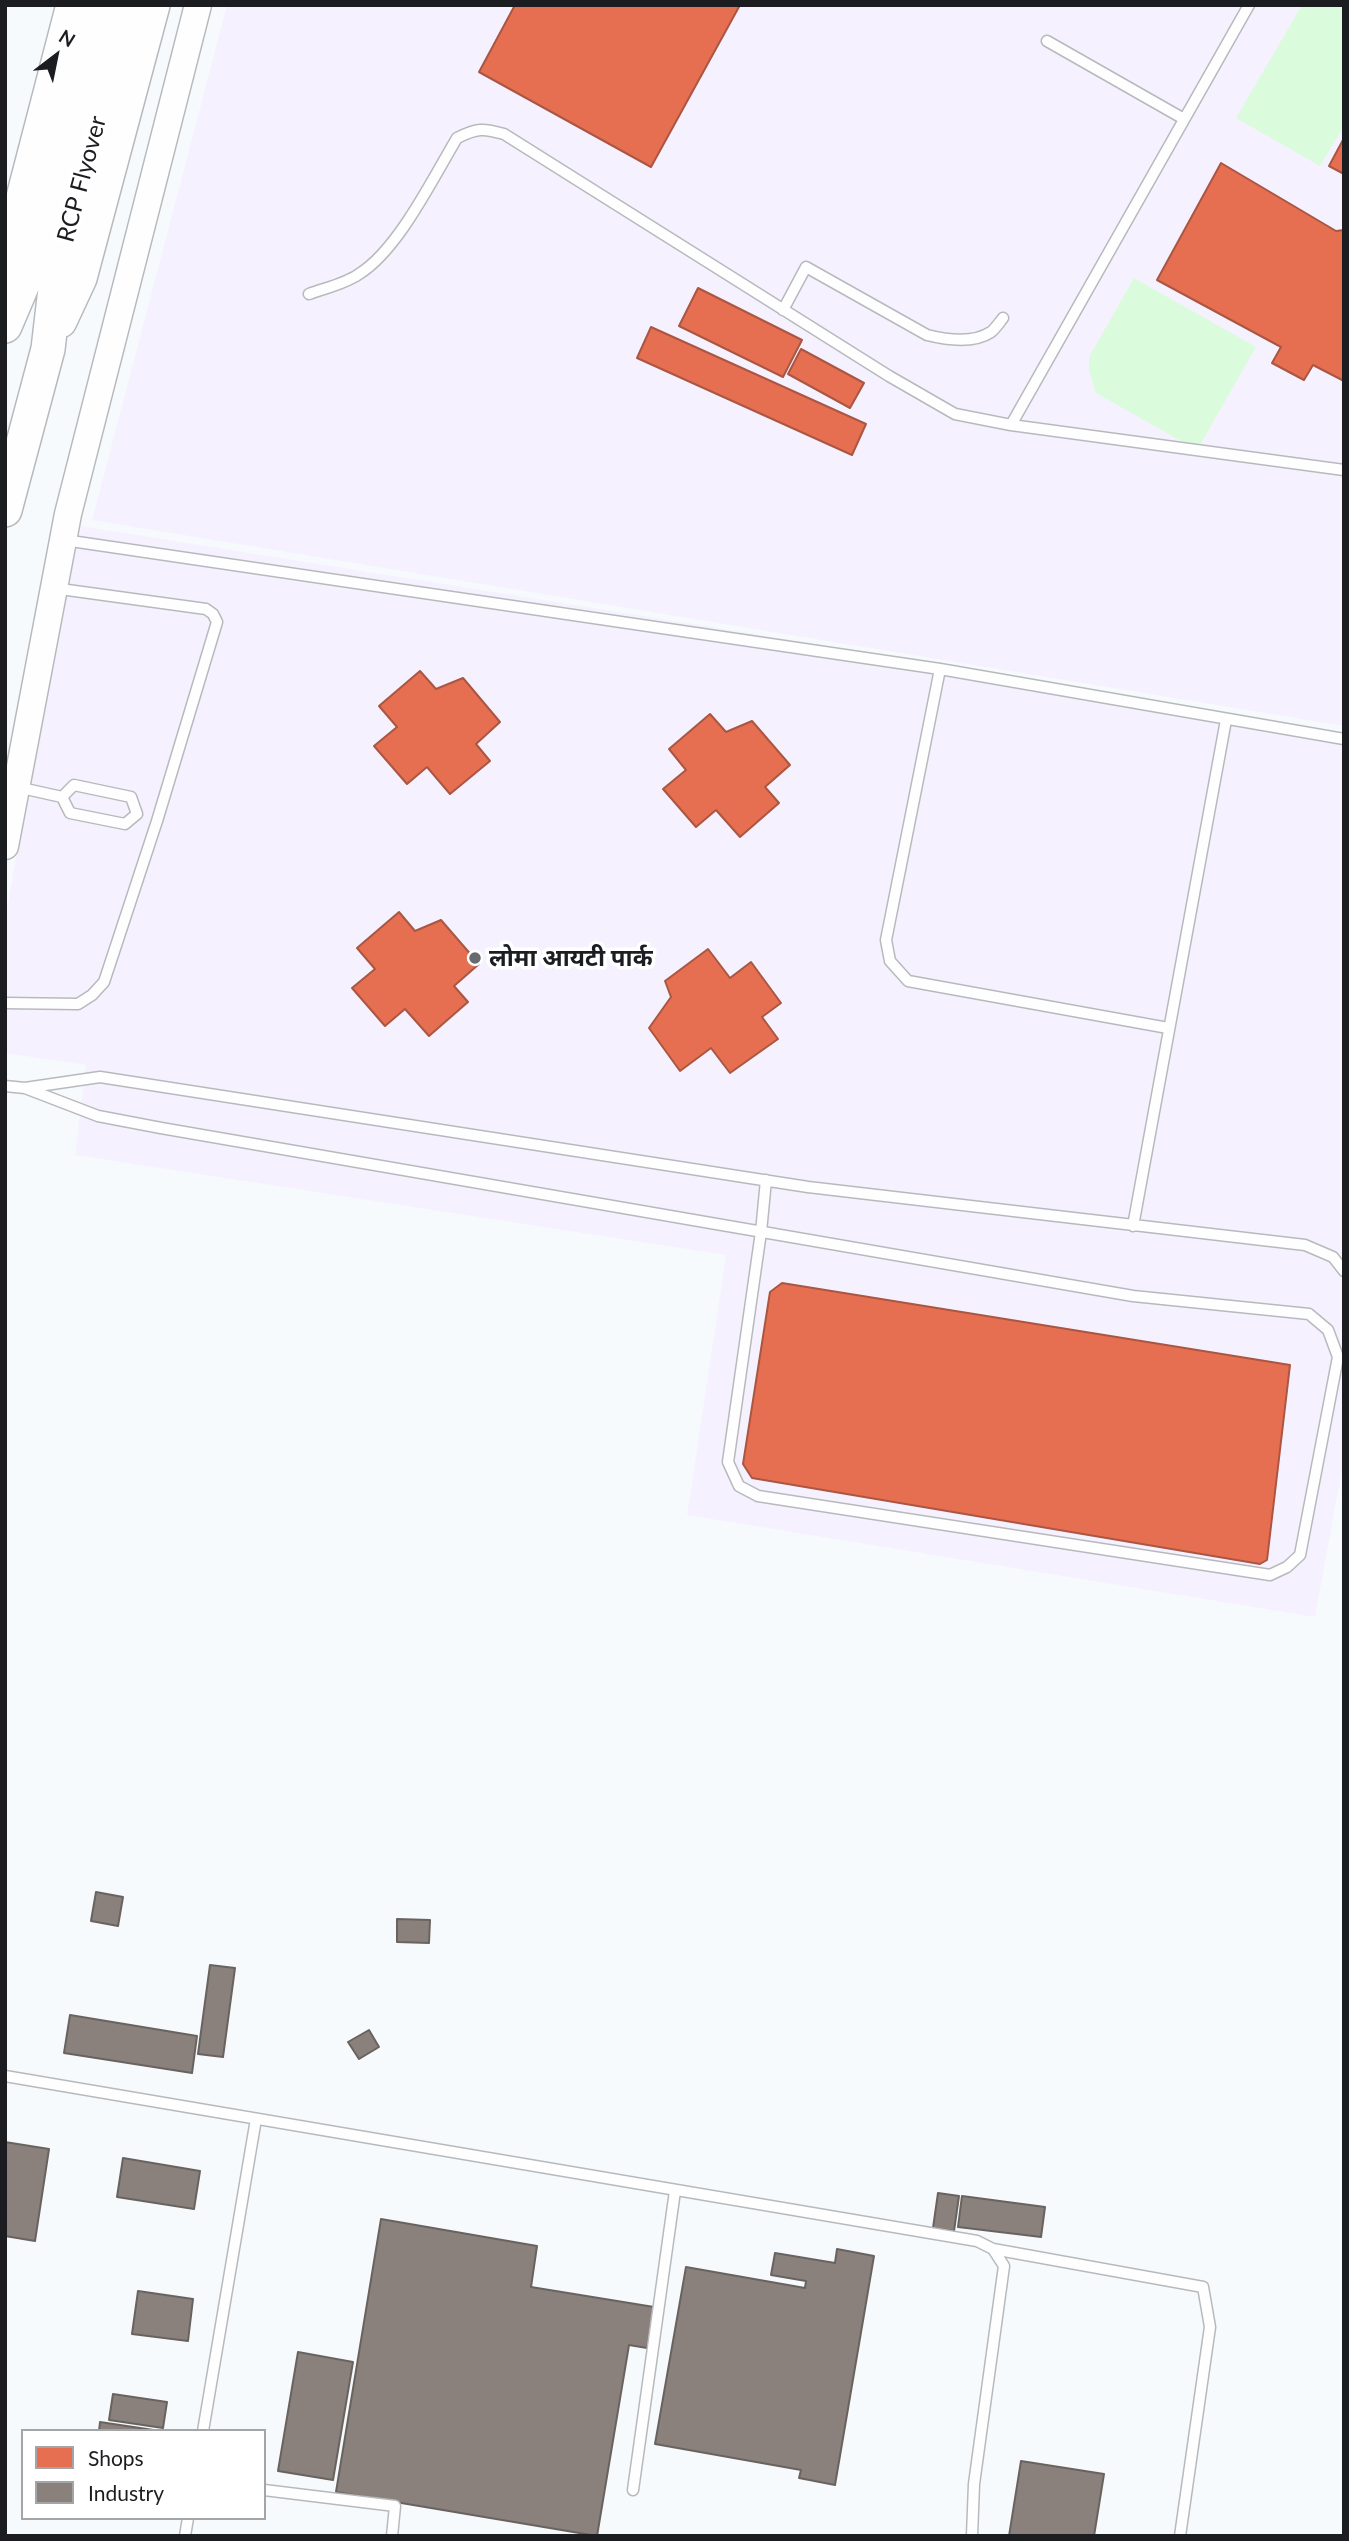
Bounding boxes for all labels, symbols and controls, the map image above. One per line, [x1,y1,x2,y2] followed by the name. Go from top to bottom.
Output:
[21,21,91,91] north arrow
[55,24,80,51] text: N
[51,113,113,245] street label: RCP Flyover
[489,944,653,972] place label: लोमा आयटी पार्क
[467,950,483,966] marker: लोमा आयटी पार्क
[21,2429,266,2520] legend
[88,2445,144,2470] text: Shops
[88,2480,164,2505] text: Industry

